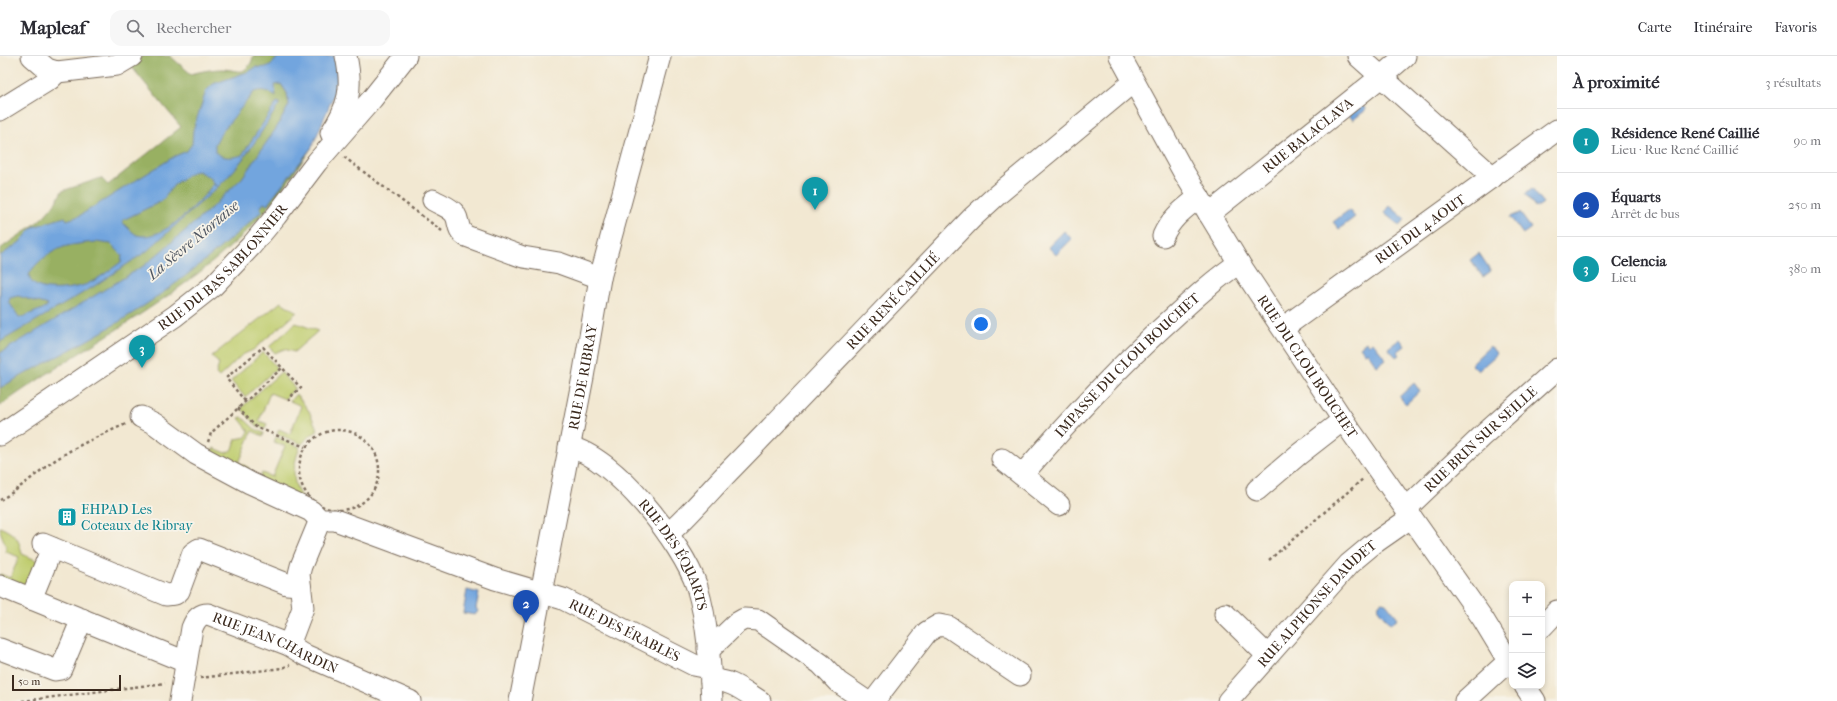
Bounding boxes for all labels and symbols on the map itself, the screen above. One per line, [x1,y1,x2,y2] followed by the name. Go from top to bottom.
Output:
[1259,94,1357,177] street label: RUE BALACLAVA
[802,177,828,210] pin: 1
[1372,191,1469,268] street label: RUE DU 4 AOUT
[143,196,243,284] water label: La Sèvre Niortaise
[155,200,292,334] street label: RUE DU BAS SABLONNIER
[843,248,944,353] street label: RUE RENÉ CAILLIÉ
[1051,289,1204,441] street label: IMPASSE DU CLOU BOUCHET
[1254,292,1361,442] street label: RUE DU CLOU BOUCHET
[971,314,991,334] your location
[565,322,601,431] street label: RUE DE RIBRAY
[129,335,155,368] pin: 3
[1421,383,1541,496] street label: RUE BRIN SUR SEILLE
[635,495,711,612] street label: RUE DES ÉQUARTS
[81,501,193,534] place label: EHPAD Les Coteaux de Ribray
[56,506,78,528] building icon: EHPAD Les Coteaux de Ribray
[1254,536,1381,671] street label: RUE ALPHONSE DAUDET
[513,590,539,623] pin: 2
[566,595,683,666] street label: RUE DES ÉRABLES
[210,609,341,677] street label: RUE JEAN CHARDIN
[12,673,121,692] scale bar

